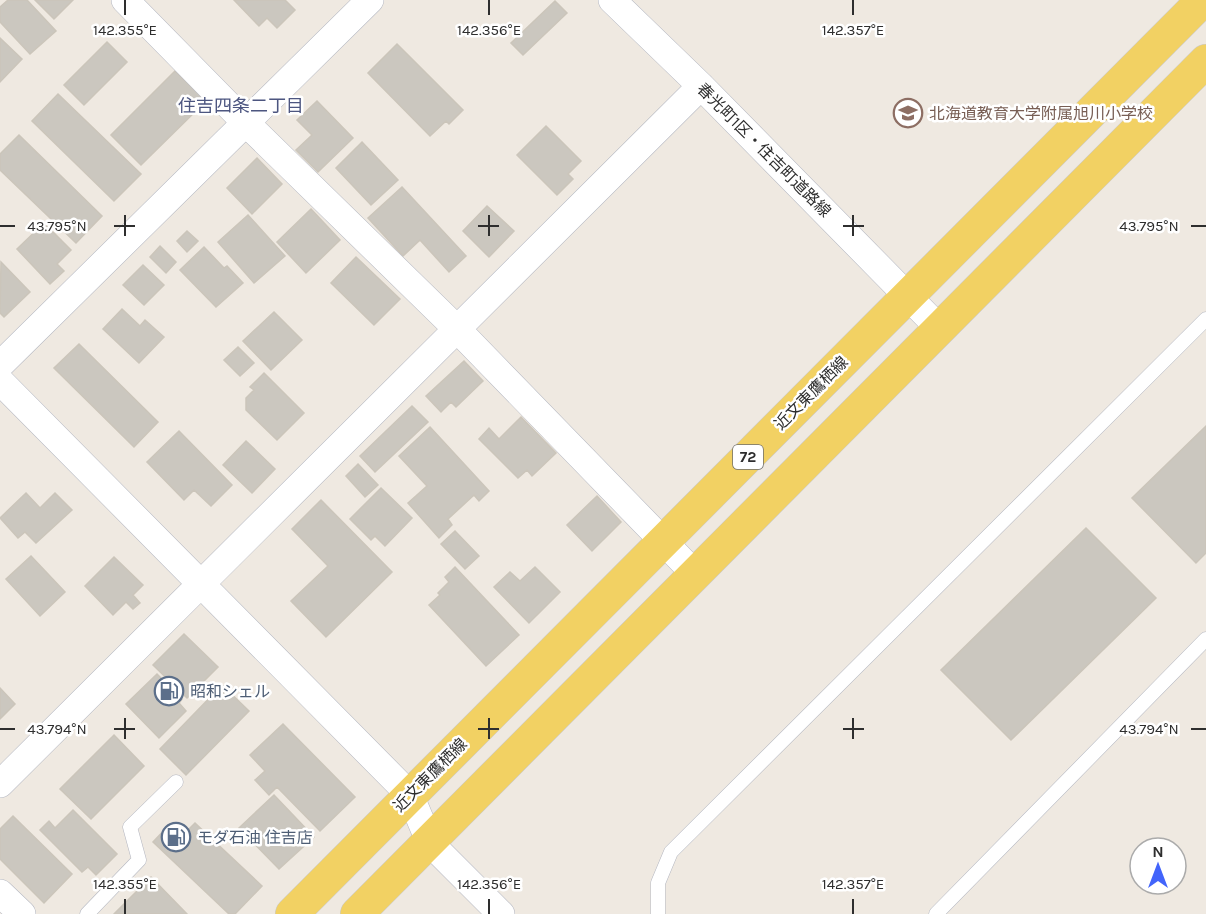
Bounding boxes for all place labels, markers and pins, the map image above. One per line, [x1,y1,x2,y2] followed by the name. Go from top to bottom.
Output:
[892,97,924,129] school or university icon: 北海道教育大学附属旭川小学校
[929,104,1153,123] place label: 北海道教育大学附属旭川小学校
[153,675,185,707] fuel station icon: 昭和シェル
[190,682,270,701] place label: 昭和シェル
[160,821,192,853] fuel station icon: モダ石油 住吉店
[197,828,313,847] place label: モダ石油 住吉店

